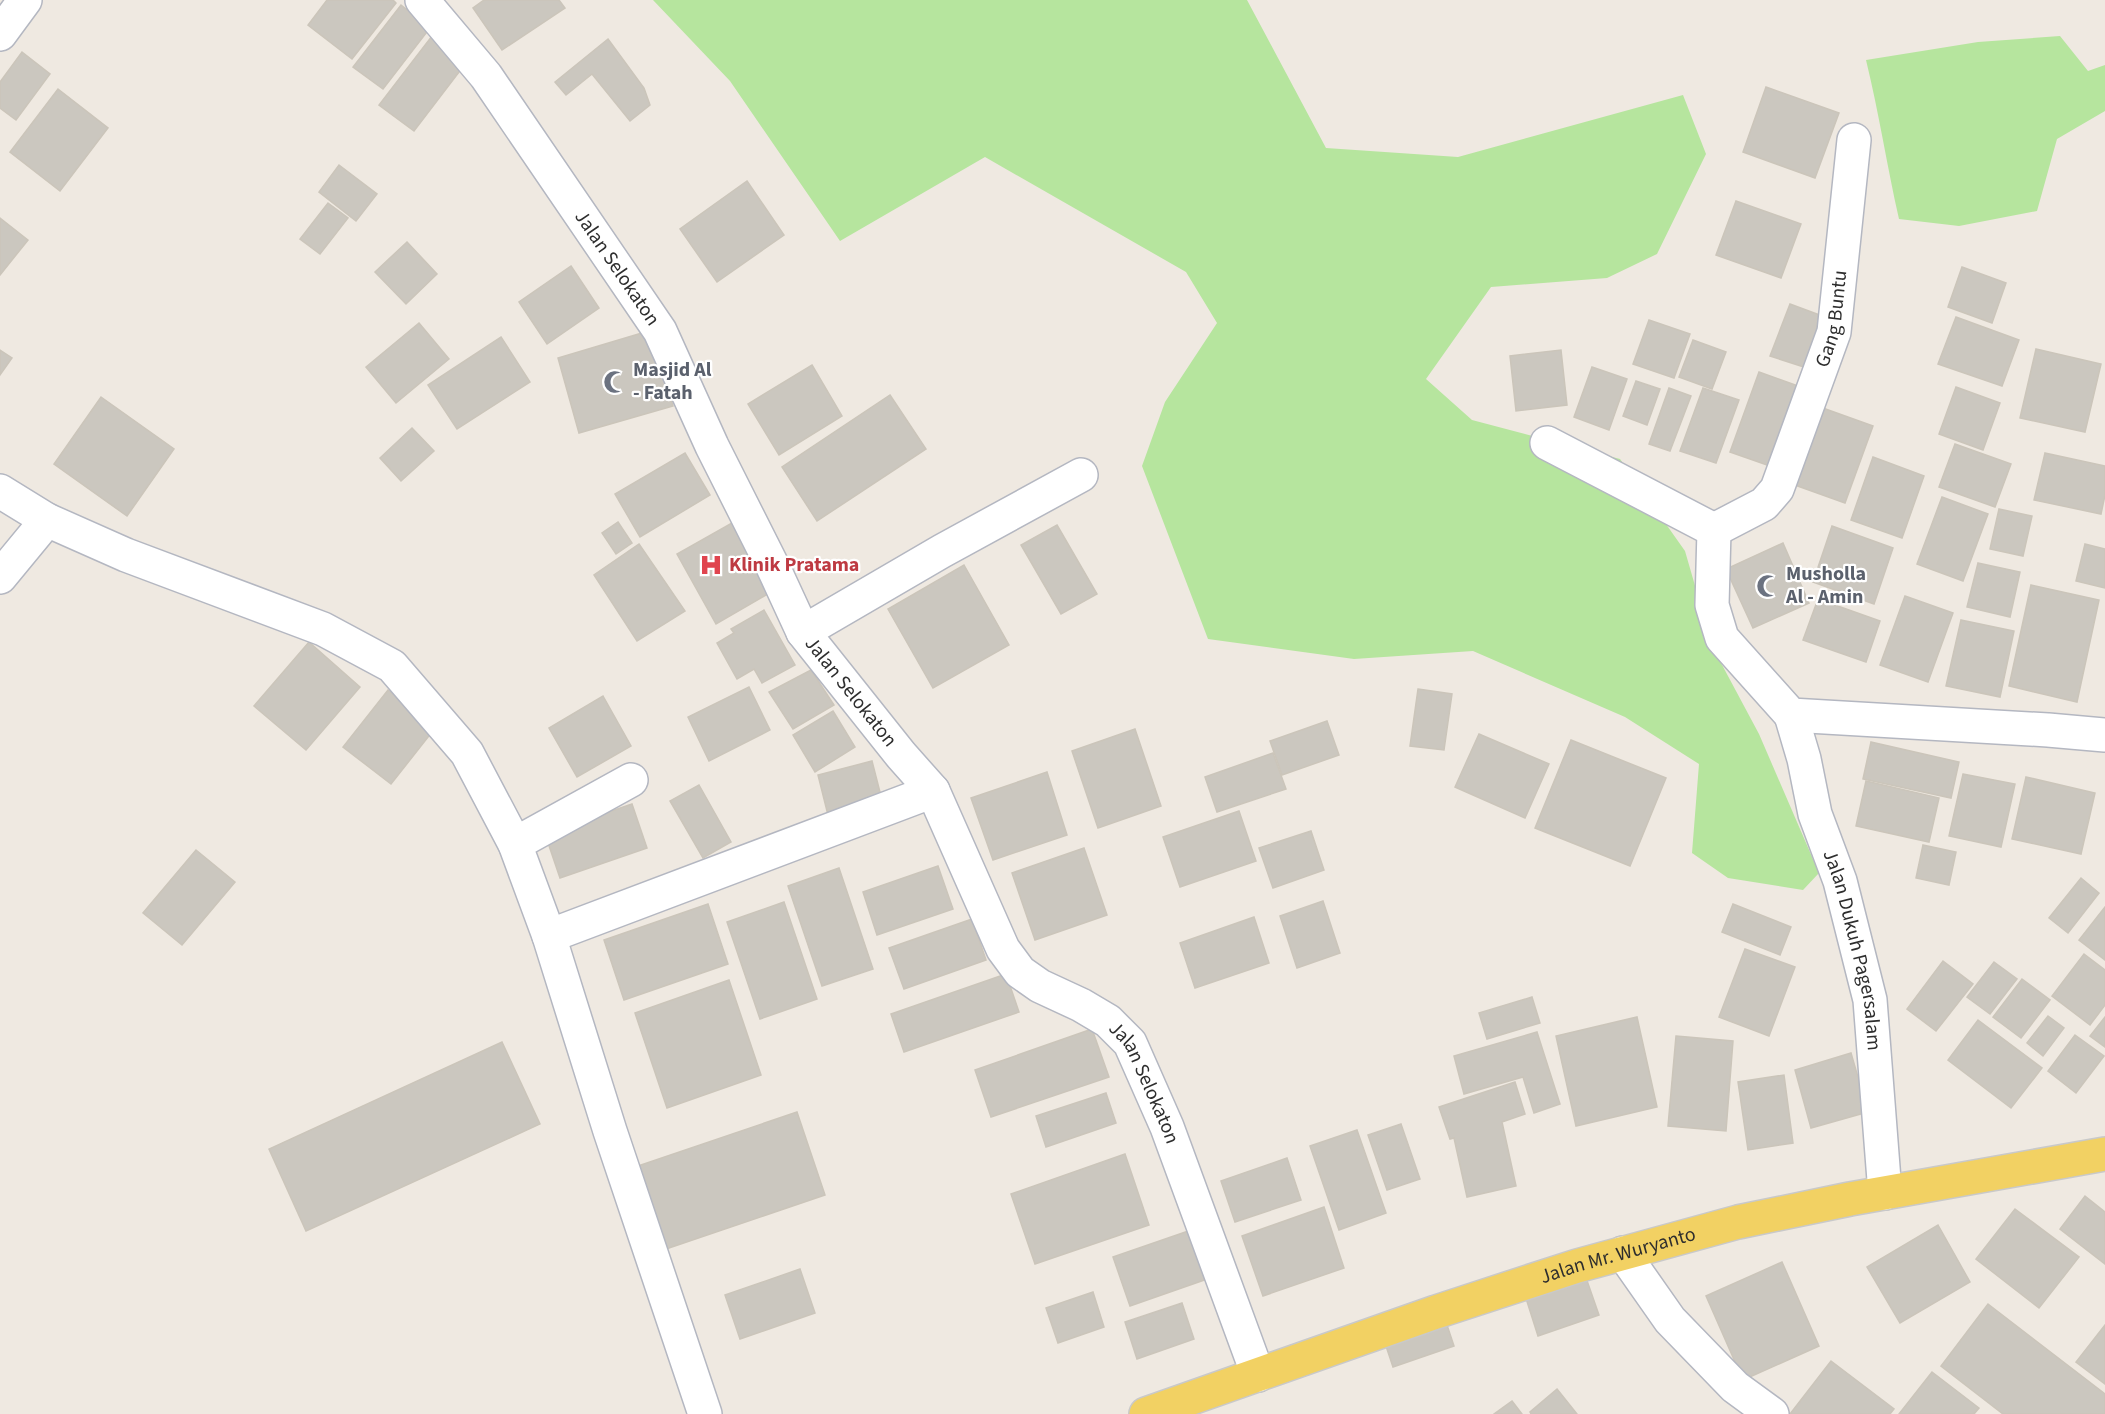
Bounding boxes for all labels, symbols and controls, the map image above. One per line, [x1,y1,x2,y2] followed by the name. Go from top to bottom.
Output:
[568,205,667,331] street label: Jalan Selokaton
[1808,269,1854,371] street label: Gang Buntu
[633,356,712,407] place label: Masjid Al - Fatah
[602,369,628,395] mosque icon: Masjid Al - Fatah
[729,551,859,579] place label: Klinik Pratama
[698,552,724,578] hospital icon: Klinik Pratama
[1785,560,1866,611] place label: Musholla Al - Amin
[1755,573,1781,599] mosque icon: Musholla Al - Amin
[798,631,904,753] street label: Jalan Selokaton
[1816,846,1888,1052] street label: Jalan Dukuh Pagersalam
[1102,1015,1186,1148] street label: Jalan Selokaton
[1536,1220,1699,1291] street label: Jalan Mr. Wuryanto

